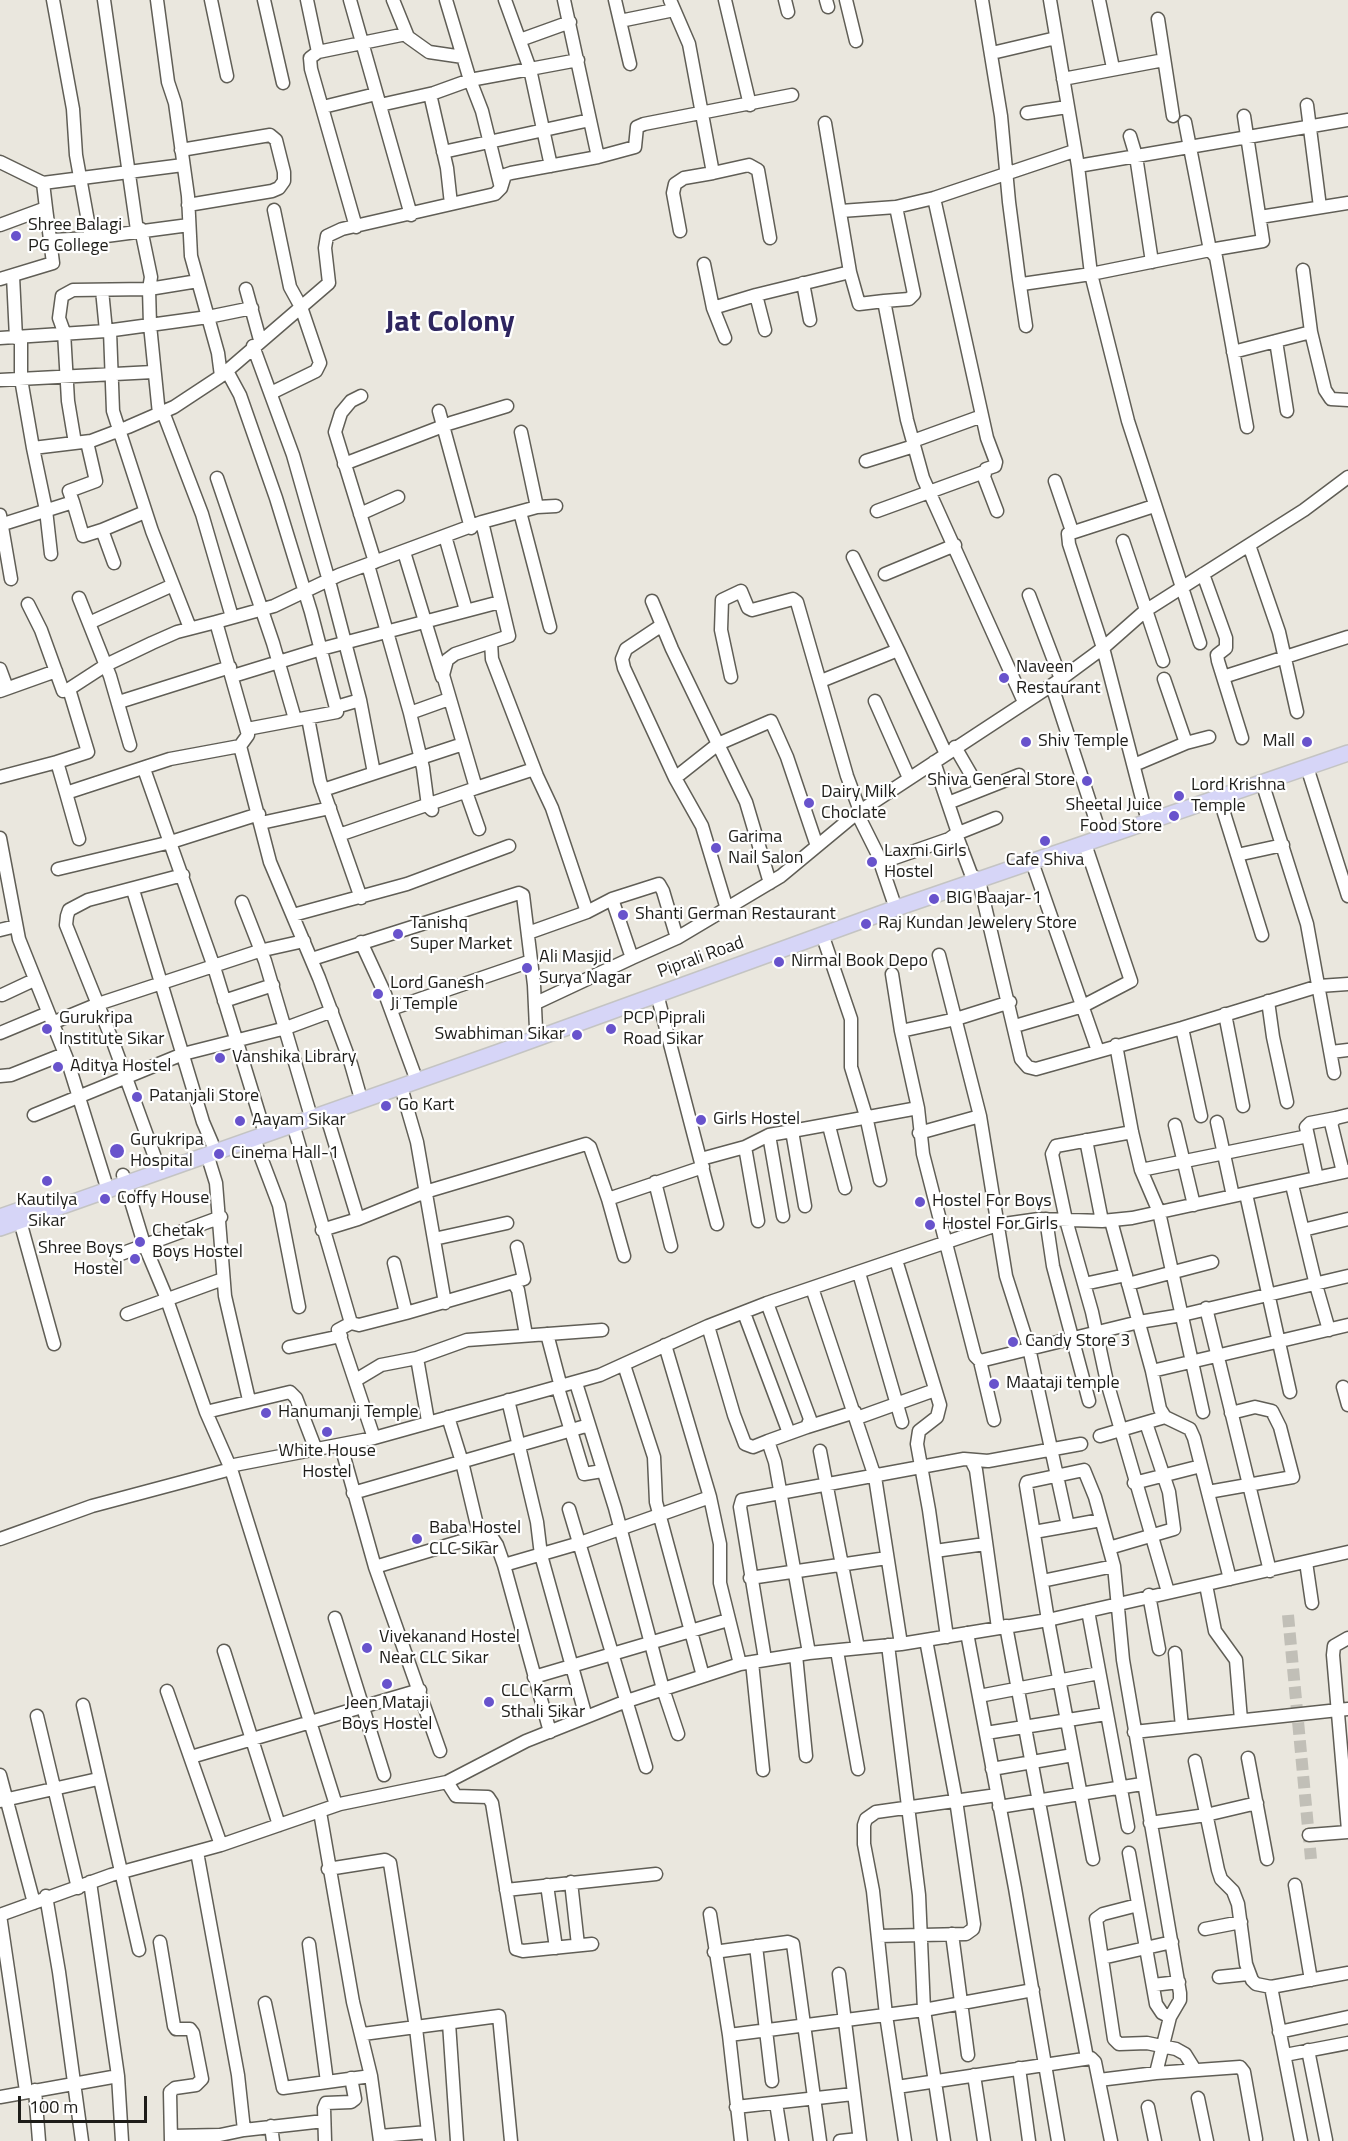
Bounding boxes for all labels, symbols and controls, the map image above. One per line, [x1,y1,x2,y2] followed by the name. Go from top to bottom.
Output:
[28,215,122,258] place label: Shree Balagi PG College
[9,229,23,243] marker: Shree Balagi PG College
[385,306,515,342] district label: Jat Colony
[1016,657,1100,700] place label: Naveen Restaurant
[997,671,1011,685] marker: Naveen Restaurant
[1038,731,1129,753] place label: Shiv Temple
[1263,731,1295,753] place label: Mall
[1019,735,1033,749] marker: Shiv Temple
[1300,735,1314,749] marker: Mall
[927,770,1075,792] place label: Shiva General Store
[1080,774,1094,788] marker: Shiva General Store
[1191,775,1286,818] place label: Lord Krishna Temple
[821,782,896,824] place label: Dairy Milk Choclate
[1172,789,1186,803] marker: Lord Krishna Temple
[1065,795,1162,838] place label: Sheetal Juice Food Store
[802,796,816,810] marker: Dairy Milk Choclate
[1167,809,1181,823] marker: Sheetal Juice Food Store
[728,827,803,870] place label: Garima Nail Salon
[1038,834,1052,848] marker: Cafe Shiva
[709,841,723,855] marker: Garima Nail Salon
[884,841,967,884] place label: Laxmi Girls Hostel
[1006,850,1084,872] place label: Cafe Shiva
[865,855,879,869] marker: Laxmi Girls Hostel
[946,888,1042,910] place label: BIG Baajar-1
[927,892,941,906] marker: BIG Baajar-1
[635,904,836,926] place label: Shanti German Restaurant
[616,908,630,922] marker: Shanti German Restaurant
[410,913,512,956] place label: Tanishq Super Market
[878,913,1077,935] place label: Raj Kundan Jewelery Store
[859,917,873,931] marker: Raj Kundan Jewelery Store
[391,927,405,941] marker: Tanishq Super Market
[655,932,747,984] street label: Piprali Road
[539,947,632,990] place label: Ali Masjid Surya Nagar
[791,951,928,973] place label: Nirmal Book Depo
[772,955,786,969] marker: Nirmal Book Depo
[520,961,534,975] marker: Ali Masjid Surya Nagar
[390,973,484,1016] place label: Lord Ganesh Ji Temple
[371,987,385,1001] marker: Lord Ganesh Ji Temple
[59,1008,164,1050] place label: Gurukripa Institute Sikar
[623,1008,706,1050] place label: PCP Piprali Road Sikar
[40,1022,54,1036] marker: Gurukripa Institute Sikar
[604,1022,618,1036] marker: PCP Piprali Road Sikar
[434,1024,565,1046] place label: Swabhiman Sikar
[570,1028,584,1042] marker: Swabhiman Sikar
[232,1047,356,1069] place label: Vanshika Library
[213,1051,227,1065] marker: Vanshika Library
[70,1056,171,1078] place label: Aditya Hostel
[51,1060,65,1074] marker: Aditya Hostel
[149,1086,259,1108] place label: Patanjali Store
[130,1090,144,1104] marker: Patanjali Store
[398,1095,454,1117] place label: Go Kart
[379,1099,393,1113] marker: Go Kart
[713,1109,800,1131] place label: Girls Hostel
[252,1110,346,1132] place label: Aayam Sikar
[694,1113,708,1127] marker: Girls Hostel
[233,1114,247,1128] marker: Aayam Sikar
[130,1130,204,1172] place label: Gurukripa Hospital
[108,1142,126,1160] marker: Gurukripa Hospital
[231,1143,339,1165] place label: Cinema Hall-1
[212,1147,226,1161] marker: Cinema Hall-1
[40,1174,54,1188] marker: Kautilya Sikar
[117,1188,209,1210] place label: Coffy House
[17,1190,77,1232] place label: Kautilya Sikar
[932,1191,1052,1213] place label: Hostel For Boys
[98,1192,112,1206] marker: Coffy House
[913,1195,927,1209] marker: Hostel For Boys
[942,1214,1058,1236] place label: Hostel For Girls
[923,1218,937,1232] marker: Hostel For Girls
[152,1221,243,1264] place label: Chetak Boys Hostel
[133,1235,147,1249] marker: Chetak Boys Hostel
[38,1238,123,1280] place label: Shree Boys Hostel
[128,1252,142,1266] marker: Shree Boys Hostel
[1025,1331,1130,1353] place label: Candy Store 3
[1006,1335,1020,1349] marker: Candy Store 3
[1006,1373,1120,1395] place label: Maataji temple
[987,1377,1001,1391] marker: Maataji temple
[278,1402,419,1424] place label: Hanumanji Temple
[259,1406,273,1420] marker: Hanumanji Temple
[320,1425,334,1439] marker: White House Hostel
[278,1441,376,1484] place label: White House Hostel
[429,1518,521,1561] place label: Baba Hostel CLC Sikar
[410,1532,424,1546] marker: Baba Hostel CLC Sikar
[379,1627,520,1670] place label: Vivekanand Hostel Near CLC Sikar
[360,1641,374,1655] marker: Vivekanand Hostel Near CLC Sikar
[380,1677,394,1691] marker: Jeen Mataji Boys Hostel
[501,1681,585,1724] place label: CLC Karm Sthali Sikar
[342,1693,432,1736] place label: Jeen Mataji Boys Hostel
[482,1695,496,1709] marker: CLC Karm Sthali Sikar
[21,2084,150,2122] scale bar
[29,2093,78,2120] text: 100 m

